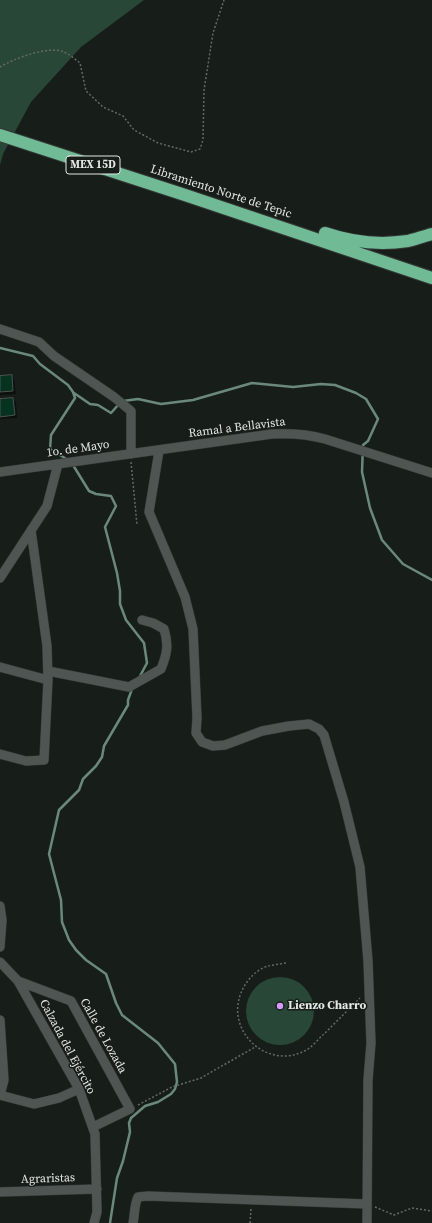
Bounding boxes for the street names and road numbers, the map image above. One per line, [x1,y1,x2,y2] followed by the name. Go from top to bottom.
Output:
[66,156,120,174] road number: MEX 15D
[149,162,293,222] street label: Libramiento Norte de Tepic
[188,415,286,441] street label: Ramal a Bellavista
[46,437,110,461] street label: 1o. de Mayo
[76,996,130,1076] street label: Calle de Lozada
[36,997,98,1097] street label: Calzada del Ejército
[21,1171,75,1187] street label: Agraristas

